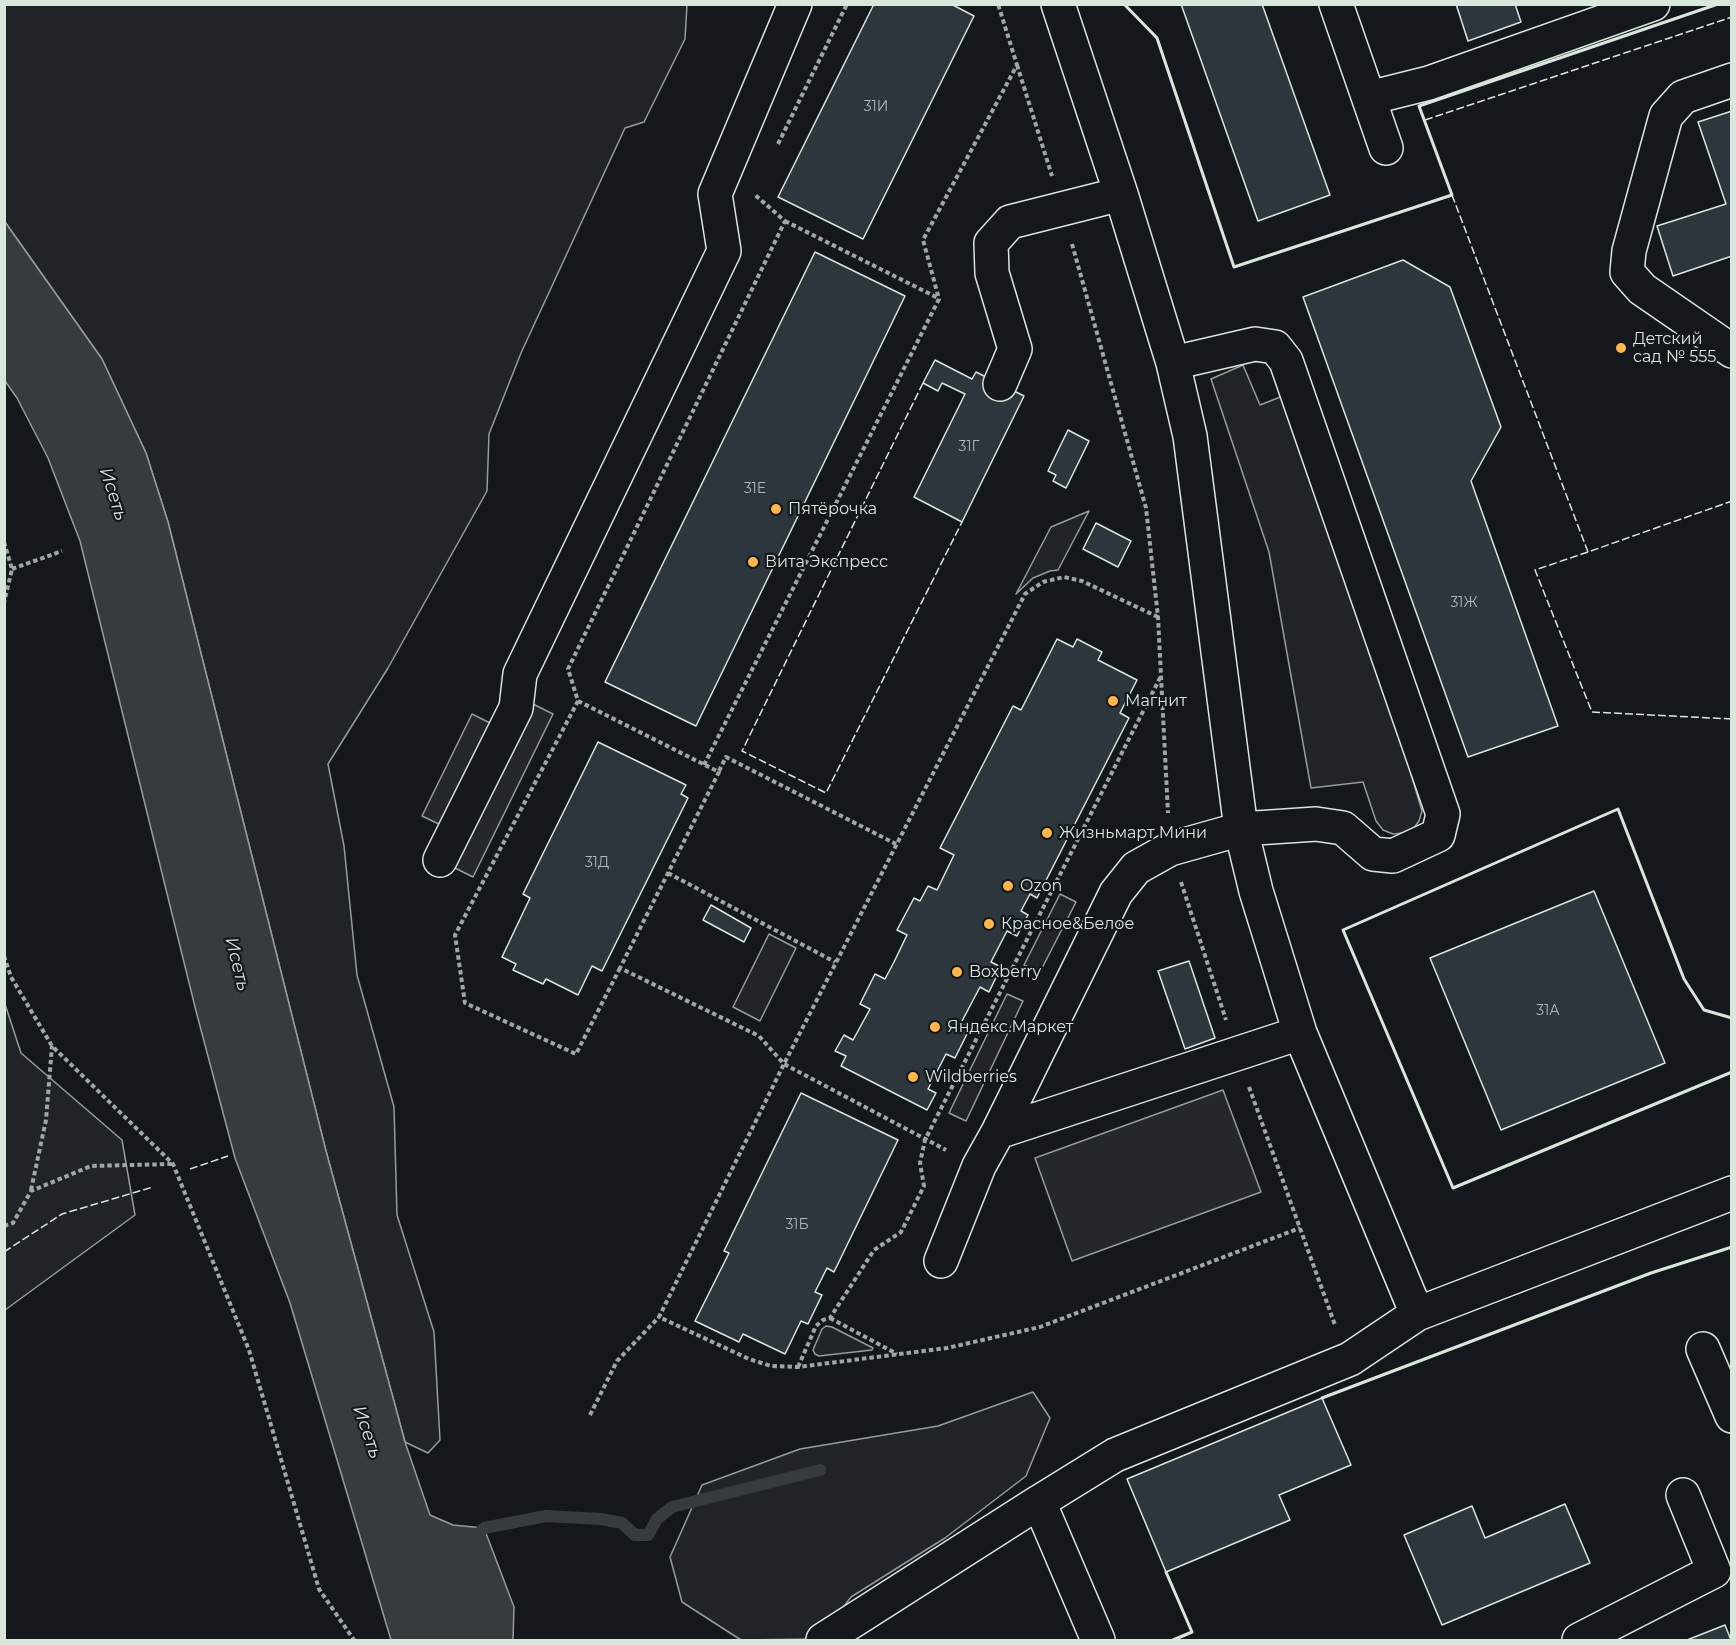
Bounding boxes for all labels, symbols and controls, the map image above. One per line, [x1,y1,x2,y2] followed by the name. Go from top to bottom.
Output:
[864,99,888,115] house number: 31И
[1633,329,1716,367] place label: Детский сад № 555
[1614,341,1628,355] marker: Детский сад № 555
[959,439,979,455] house number: 31Г
[94,465,132,523] water label: Исеть
[744,481,766,497] house number: 31Е
[788,499,877,519] place label: Пятёрочка
[769,502,783,516] marker: Пятёрочка
[765,552,888,572] place label: Вита Экспресс
[746,555,760,569] marker: Вита Экспресс
[1450,595,1478,611] house number: 31Ж
[1125,691,1187,711] place label: Магнит
[1106,694,1120,708] marker: Магнит
[1059,823,1207,843] place label: Жизньмарт Мини
[1040,826,1054,840] marker: Жизньмарт Мини
[585,855,609,871] house number: 31Д
[1020,876,1062,896] place label: Ozon
[1001,879,1015,893] marker: Ozon
[1001,914,1134,934] place label: Красное&Белое
[982,917,996,931] marker: Красное&Белое
[220,935,254,993] water label: Исеть
[969,962,1041,982] place label: Boxberry
[950,965,964,979] marker: Boxberry
[1536,1003,1560,1019] house number: 31А
[947,1017,1073,1037] place label: Яндекс.Маркет
[928,1020,942,1034] marker: Яндекс.Маркет
[925,1067,1017,1087] place label: Wildberries
[906,1070,920,1084] marker: Wildberries
[785,1217,809,1233] house number: 31Б
[348,1403,386,1461] water label: Исеть

